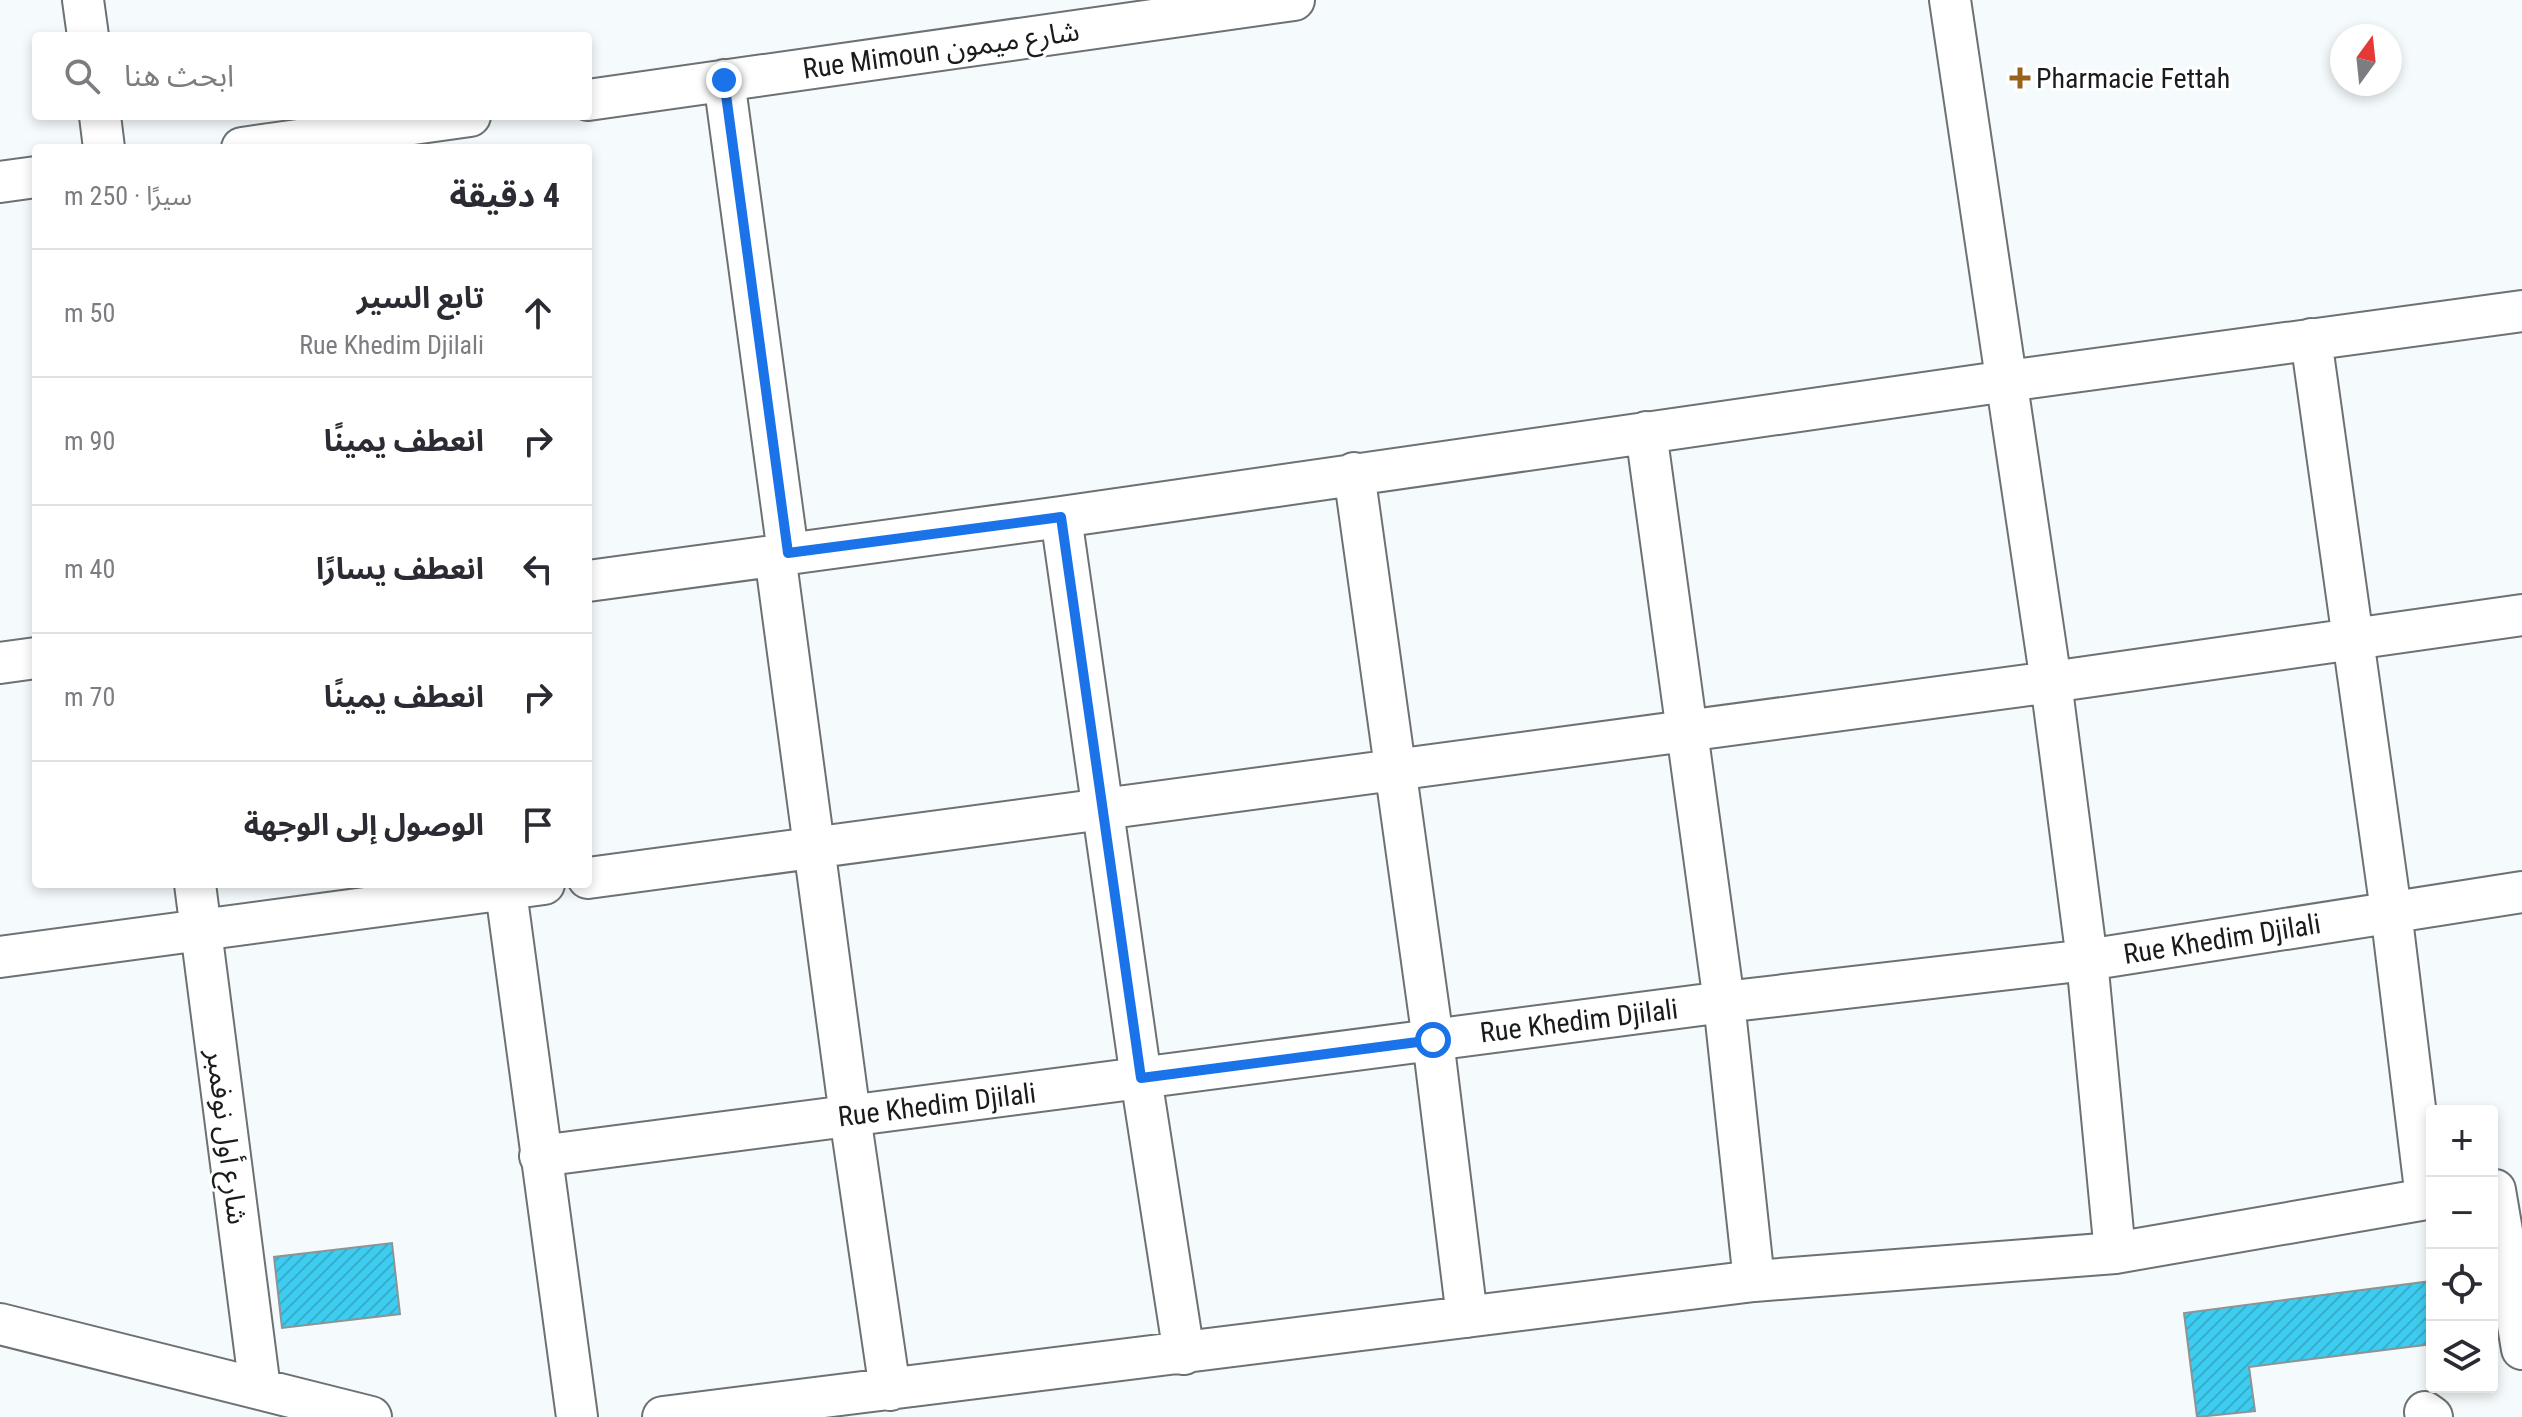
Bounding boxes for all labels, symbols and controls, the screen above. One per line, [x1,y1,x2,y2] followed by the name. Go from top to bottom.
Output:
[801,14,1082,90] street label: Rue Mimoun شارع ميمون
[2330,24,2402,96] north arrow
[32,32,592,120] search box
[60,54,104,98] icon: search
[124,58,234,93] text: ابحث هنا
[706,62,742,98] route end
[2036,62,2230,95] place label: Pharmacie Fettah
[2011,69,2029,87] marker: Pharmacie Fettah
[449,175,560,215] text: 4 دقيقة
[64,181,192,211] text: سيرًا · 250 m
[357,280,484,315] text: تابع السير
[516,291,560,335] icon: ahead
[64,298,115,328] text: 50 m
[299,330,484,360] text: Rue Khedim Djilali
[516,419,560,463] icon: right
[324,423,484,458] text: انعطف يمينًا
[64,426,115,456] text: 90 m
[516,547,560,591] icon: left
[316,551,484,586] text: انعطف يسارًا
[64,554,115,584] text: 40 m
[516,675,560,719] icon: right
[324,679,484,714] text: انعطف يمينًا
[64,682,115,712] text: 70 m
[516,803,560,847] icon: arrive
[244,807,484,842] text: الوصول إلى الوجهة
[2121,907,2323,971] street label: Rue Khedim Djilali
[1478,992,1680,1050] street label: Rue Khedim Djilali
[1415,1022,1451,1058] route start
[196,1046,256,1227] street label: شارع أول نوفمبر
[836,1076,1038,1134] street label: Rue Khedim Djilali
[2426,1105,2498,1393] map controls
[2426,1105,2498,1177] button: +
[2426,1177,2498,1249] button: −
[2426,1249,2498,1321] button: locate
[2426,1321,2498,1393] button: layers

